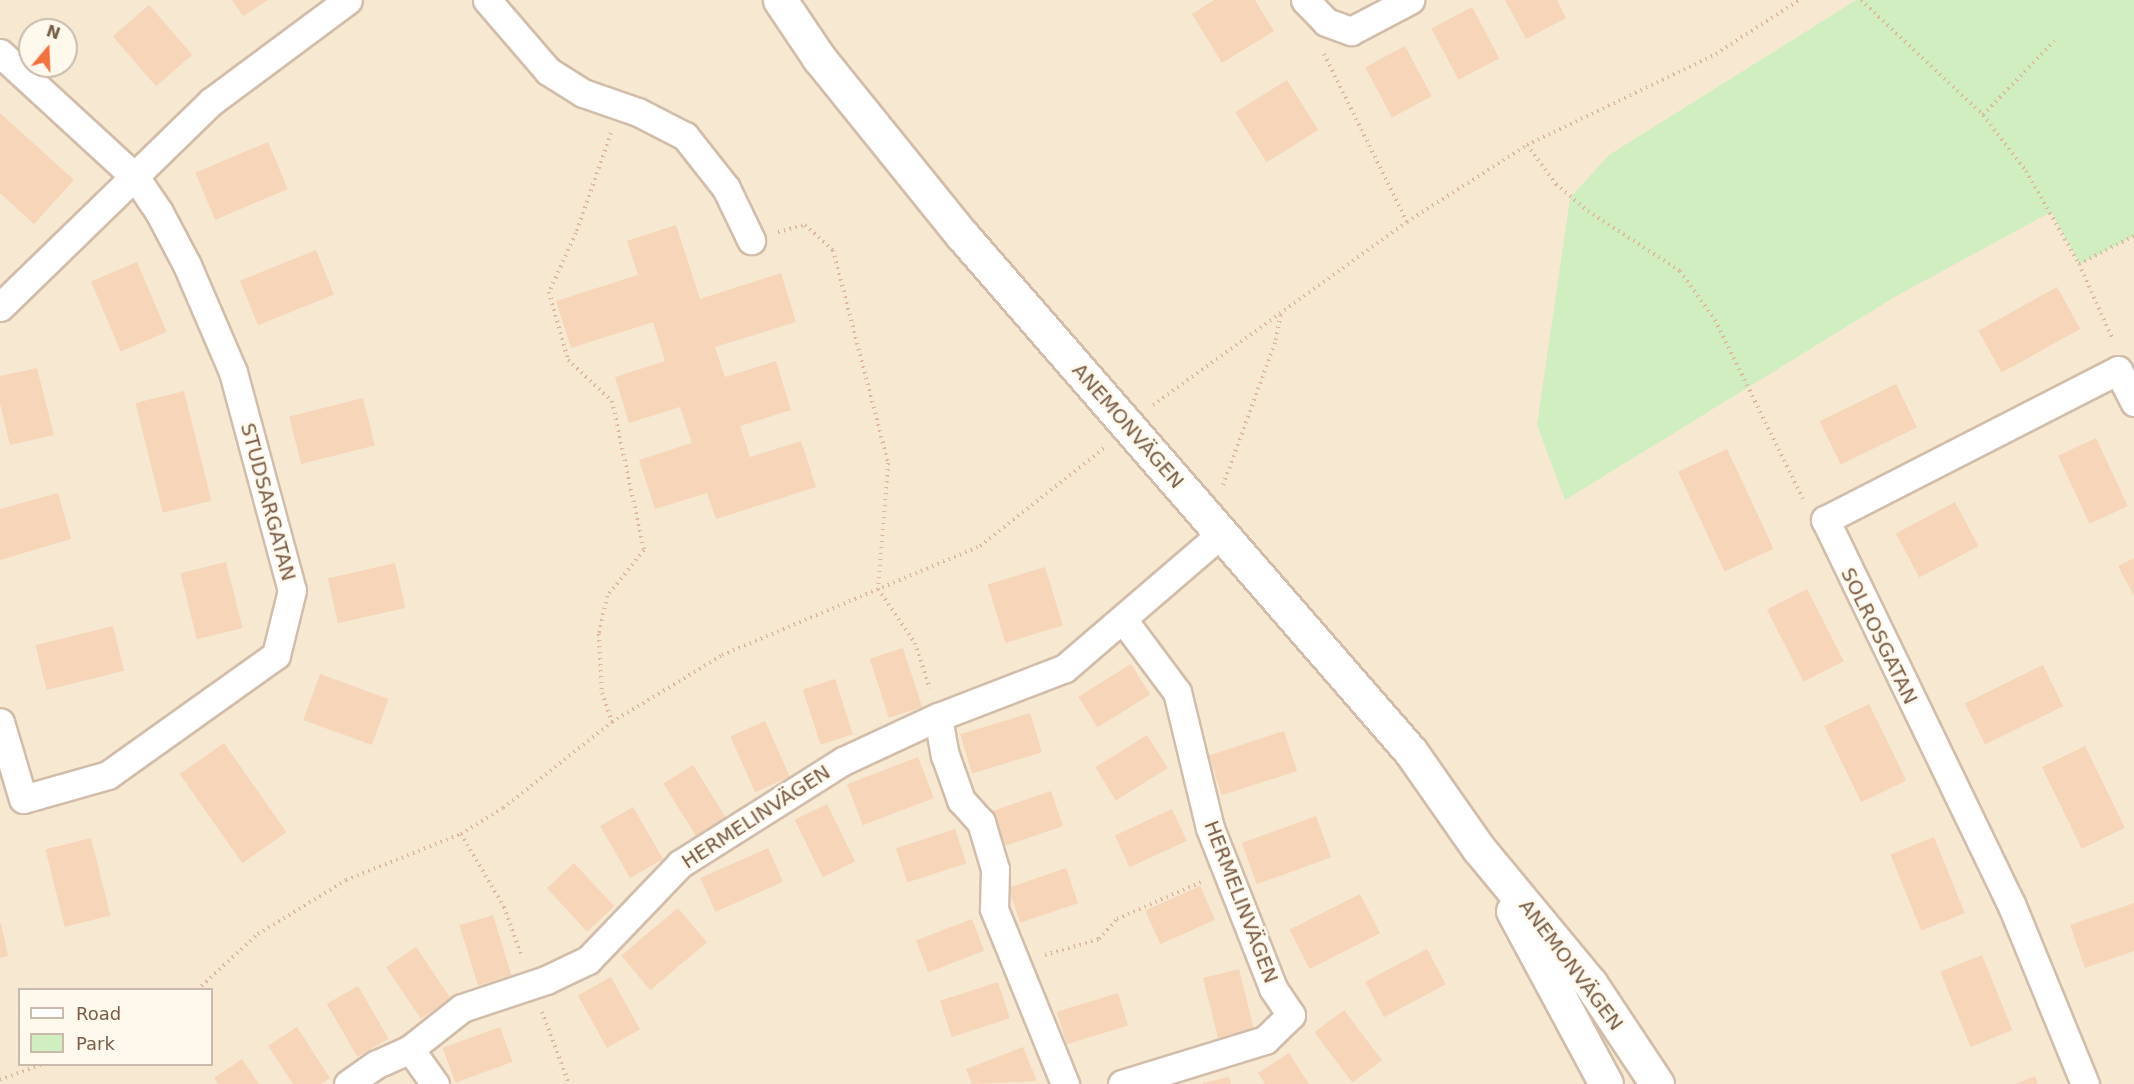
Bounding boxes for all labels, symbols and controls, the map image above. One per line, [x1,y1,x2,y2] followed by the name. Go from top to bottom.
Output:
[18,18,78,78] north arrow
[44,21,63,44] text: N
[1067,358,1189,494] street label: ANEMONVÄGEN
[235,420,301,584] street label: STUDSARGATAN
[1836,564,1922,708] street label: SOLROSGATAN
[677,760,835,874] street label: HERMELINVÄGEN
[1199,817,1283,987] street label: HERMELINVÄGEN
[1514,895,1628,1035] street label: ANEMONVÄGEN
[18,988,213,1066] legend
[76,1003,121,1024] text: Road
[76,1033,115,1054] text: Park

